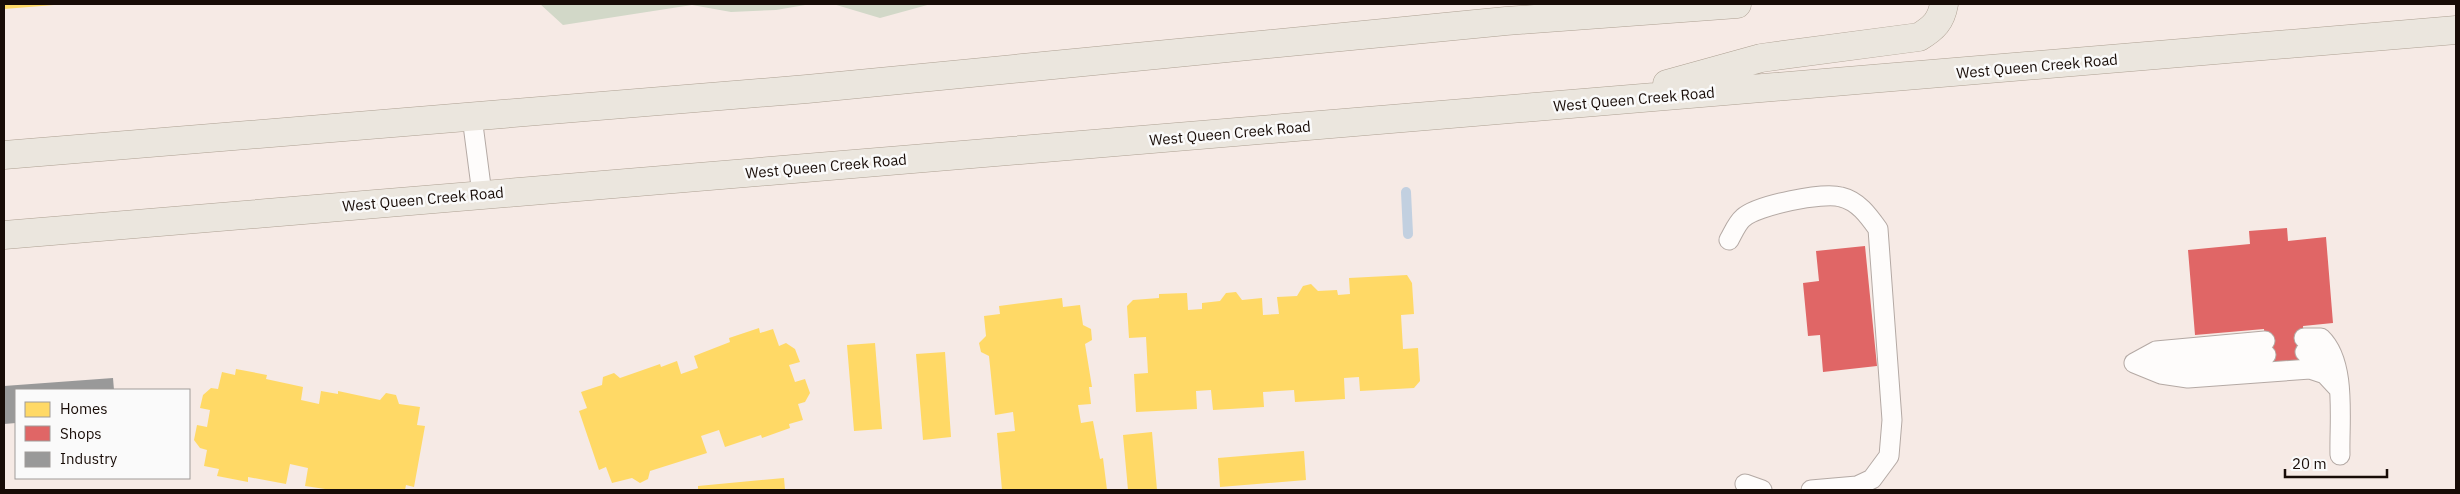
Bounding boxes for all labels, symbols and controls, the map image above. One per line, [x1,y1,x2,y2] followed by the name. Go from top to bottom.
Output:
[1955,49,2119,83] street label: West Queen Creek Road
[1552,82,1716,116] street label: West Queen Creek Road
[1148,116,1312,150] street label: West Queen Creek Road
[744,149,908,183] street label: West Queen Creek Road
[341,182,505,216] street label: West Queen Creek Road
[15,389,190,479] legend
[60,399,108,418] text: Homes
[60,424,102,443] text: Shops
[2285,446,2388,478] scale bar
[60,449,118,468] text: Industry
[2292,454,2327,473] text: 20 m

